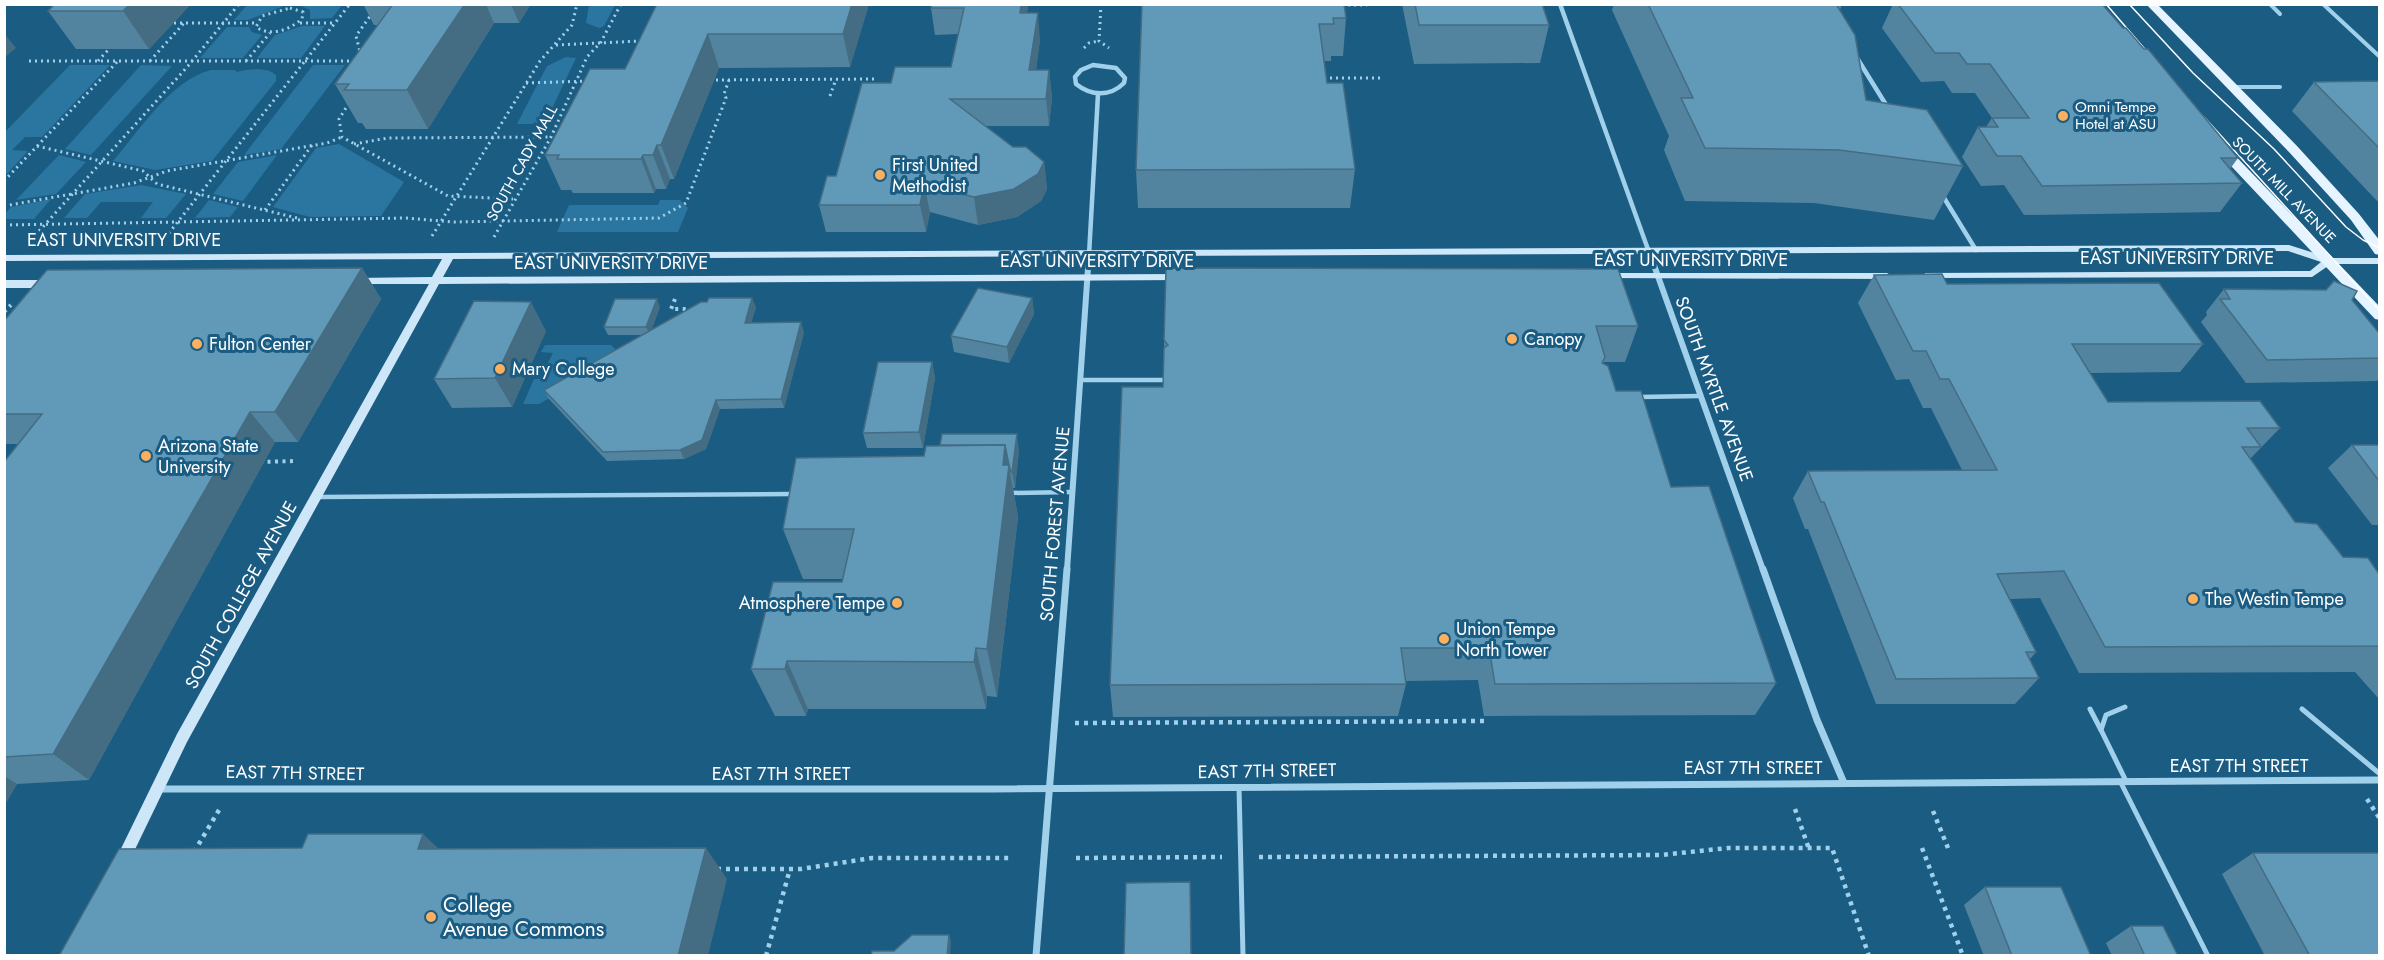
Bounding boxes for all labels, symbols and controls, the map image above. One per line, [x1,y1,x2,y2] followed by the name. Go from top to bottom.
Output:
[2075,96,2156,135] place label: Omni Tempe Hotel at ASU
[481,101,563,225] street label: SOUTH CADY MALL
[2056,109,2070,123] marker: Omni Tempe Hotel at ASU
[2227,132,2341,248] street label: SOUTH MILL AVENUE
[892,152,978,199] place label: First United Methodist
[873,168,887,182] marker: First United Methodist
[27,227,221,253] street label: EAST UNIVERSITY DRIVE
[2080,245,2274,271] street label: EAST UNIVERSITY DRIVE
[1594,247,1788,273] street label: EAST UNIVERSITY DRIVE
[1000,248,1194,274] street label: EAST UNIVERSITY DRIVE
[514,250,708,276] street label: EAST UNIVERSITY DRIVE
[1668,293,1760,485] street label: SOUTH MYRTLE AVENUE
[1524,326,1582,352] place label: Canopy
[209,331,312,357] place label: Fulton Center
[1505,332,1519,346] marker: Canopy
[190,337,204,351] marker: Fulton Center
[512,356,615,382] place label: Mary College
[493,362,507,376] marker: Mary College
[1034,425,1076,623] street label: SOUTH FOREST AVENUE
[158,433,259,480] place label: Arizona State University
[139,449,153,463] marker: Arizona State University
[179,496,303,694] street label: SOUTH COLLEGE AVENUE
[2205,586,2344,612] place label: The Westin Tempe
[739,590,885,616] place label: Atmosphere Tempe
[2186,592,2200,606] marker: The Westin Tempe
[890,596,904,610] marker: Atmosphere Tempe
[1456,616,1556,663] place label: Union Tempe North Tower
[1437,632,1451,646] marker: Union Tempe North Tower
[2170,753,2309,779] street label: EAST 7TH STREET
[1684,755,1823,781] street label: EAST 7TH STREET
[1197,757,1337,785] street label: EAST 7TH STREET
[225,759,365,787] street label: EAST 7TH STREET
[712,761,851,787] street label: EAST 7TH STREET
[443,890,604,944] place label: College Avenue Commons
[424,910,438,924] marker: College Avenue Commons

